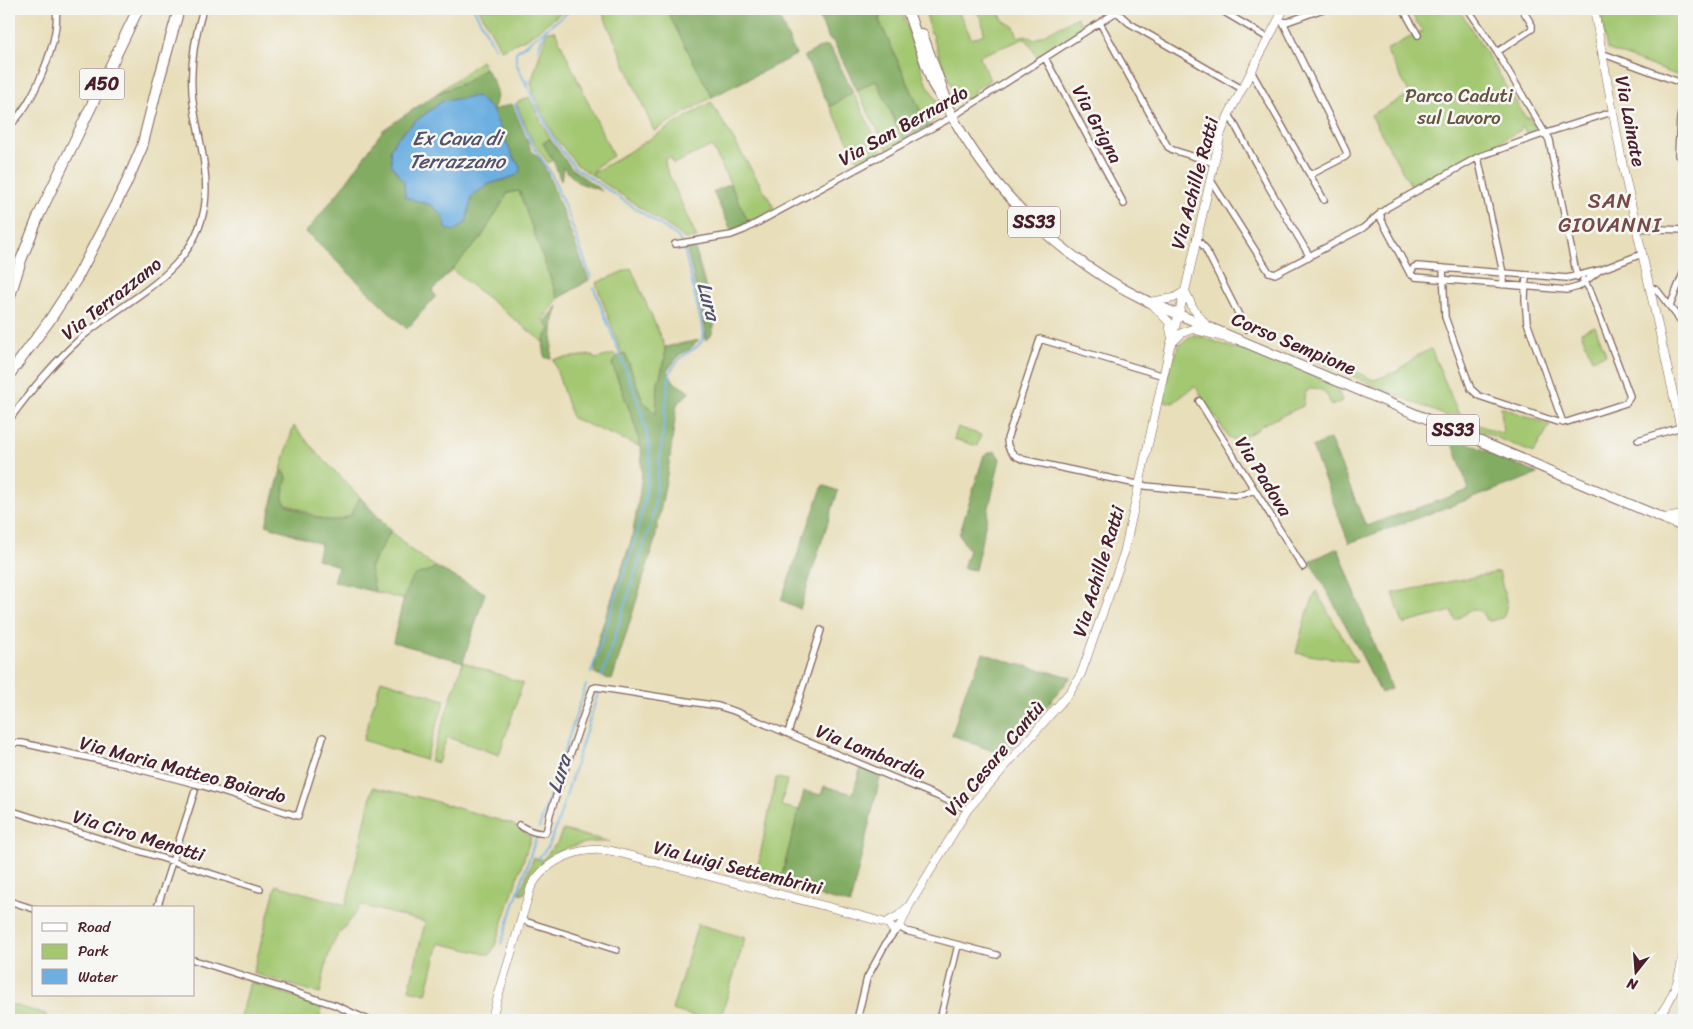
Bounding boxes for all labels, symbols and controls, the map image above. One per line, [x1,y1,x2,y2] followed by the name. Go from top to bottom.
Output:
[80,68,124,100] road number: A50
[1606,73,1655,169] street label: Via Lainate
[832,76,974,175] street label: Via San Bernardo
[1063,79,1132,170] street label: Via Grigna
[1405,79,1514,134] park label: Parco Caduti sul Lavoro
[1161,113,1228,253] street label: Via Achille Ratti
[409,121,507,179] water label: Ex Cava di Terrazzano
[1558,182,1662,244] district label: SAN GIOVANNI
[1008,206,1060,238] road number: SS33
[54,248,169,349] street label: Via Terrazzano
[687,278,731,327] water label: Lura
[1226,302,1361,385] street label: Corso Sempione
[1427,414,1479,446] road number: SS33
[1226,429,1302,523] street label: Via Padova
[1063,501,1134,641] street label: Via Achille Ratti
[936,693,1053,824] street label: Via Cesare Cantù
[811,714,931,789] street label: Via Lombardia
[76,726,290,813] street label: Via Maria Matteo Boiardo
[537,748,583,798] water label: Lura
[69,800,210,871] street label: Via Ciro Menotti
[650,831,827,905] street label: Via Luigi Settembrini
[32,906,195,996] legend
[78,914,111,940] text: Road
[78,938,109,964] text: Park
[1610,946,1660,996] north arrow
[78,964,118,990] text: Water
[1624,970,1642,998] text: N

